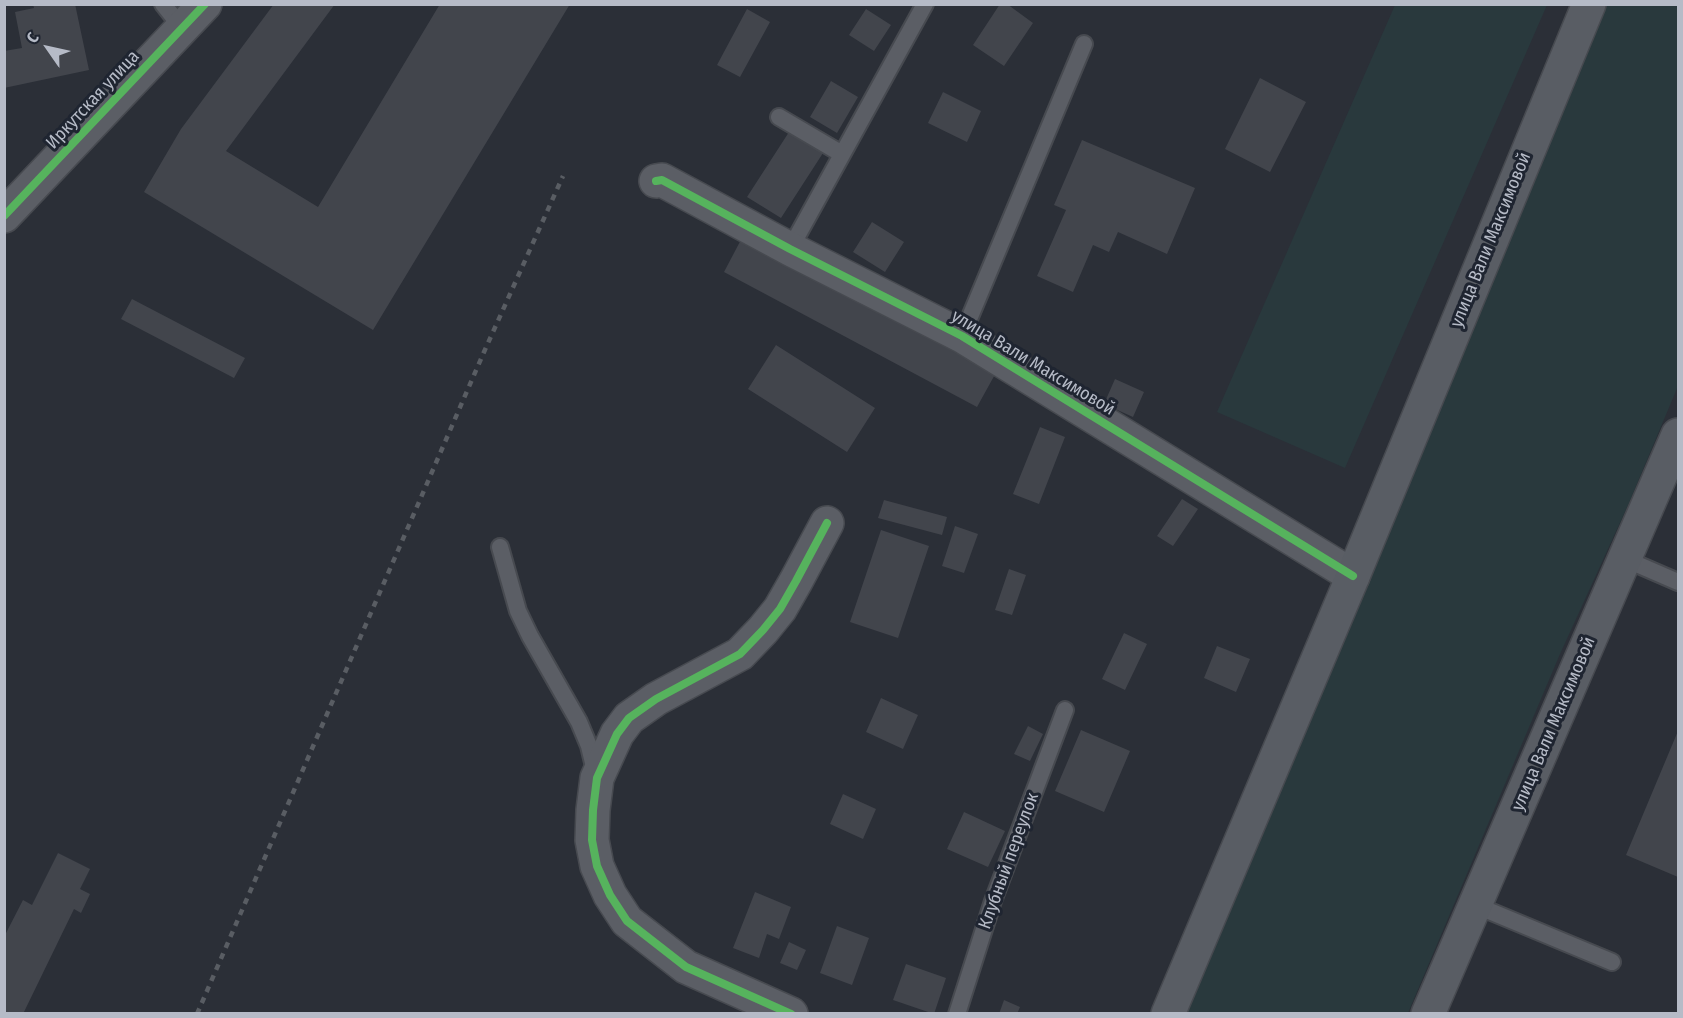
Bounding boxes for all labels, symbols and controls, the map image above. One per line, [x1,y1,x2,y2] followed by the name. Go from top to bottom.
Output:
[18,18,78,78] north arrow
[22,29,43,46] text: С
[42,46,144,154] street label: Иркутская улица
[1446,149,1536,331] street label: улица Вали Максимовой
[947,306,1119,420] street label: улица Вали Максимовой
[1508,634,1600,814] street label: улица Вали Максимовой
[974,790,1044,932] street label: Клубный переулок

